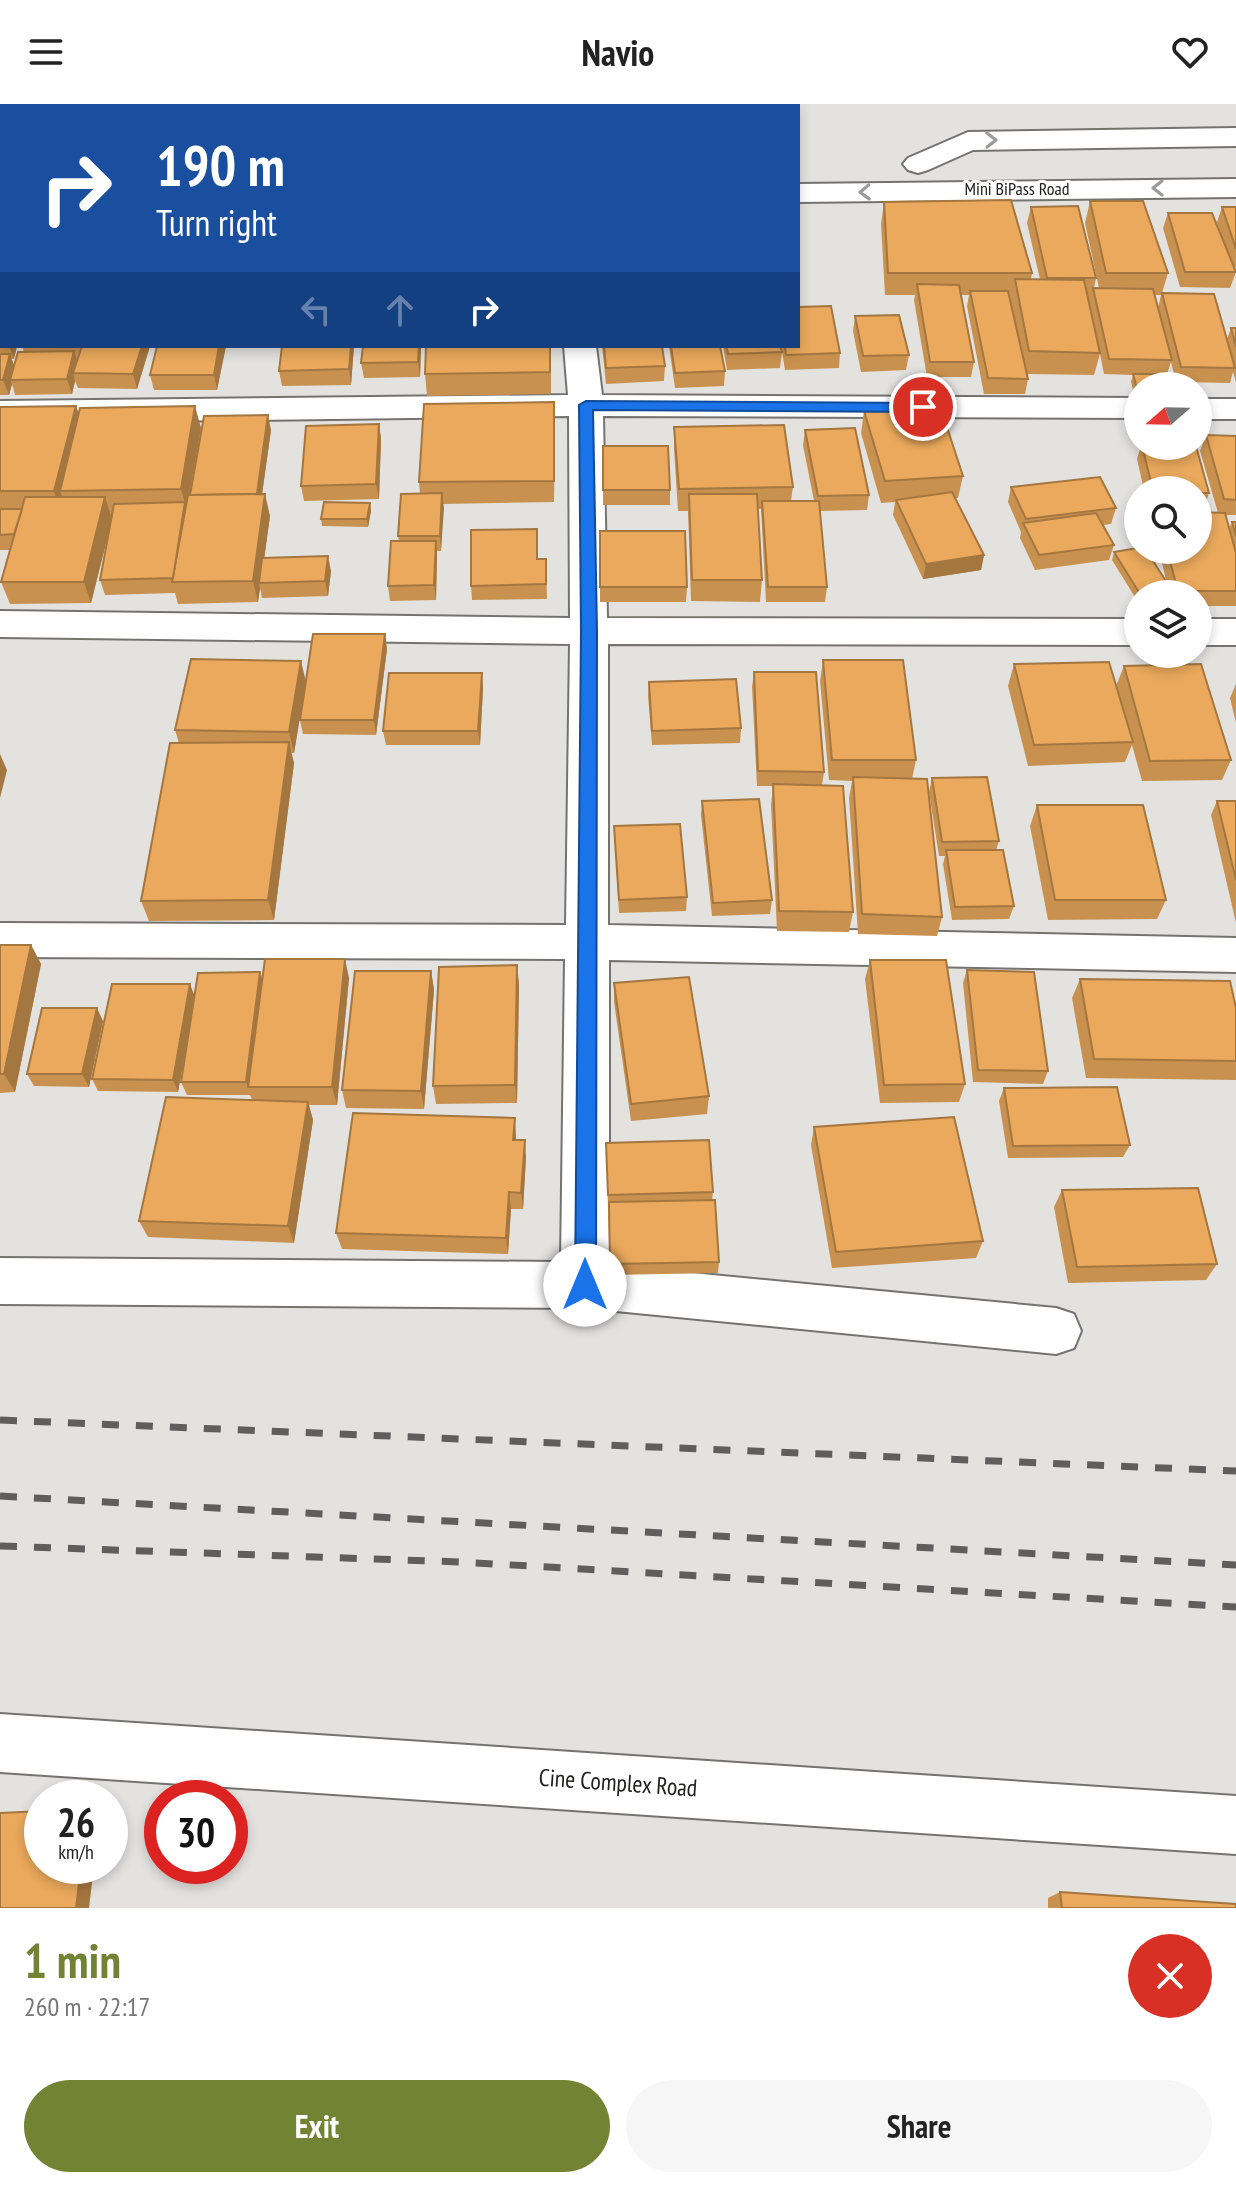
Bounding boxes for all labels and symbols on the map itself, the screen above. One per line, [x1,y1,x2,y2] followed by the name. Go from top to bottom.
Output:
[985,132,998,149] one-way arrow
[965,177,1069,200] street label: Mini BiPass Road
[1151,179,1164,197] one-way arrow
[858,183,871,200] one-way arrow
[1124,372,1212,460] north arrow
[889,373,957,441] pin
[543,1243,627,1327] position arrow
[538,1761,698,1804] street label: Cine Complex Road
[144,1780,248,1884] speed limit sign: 30

